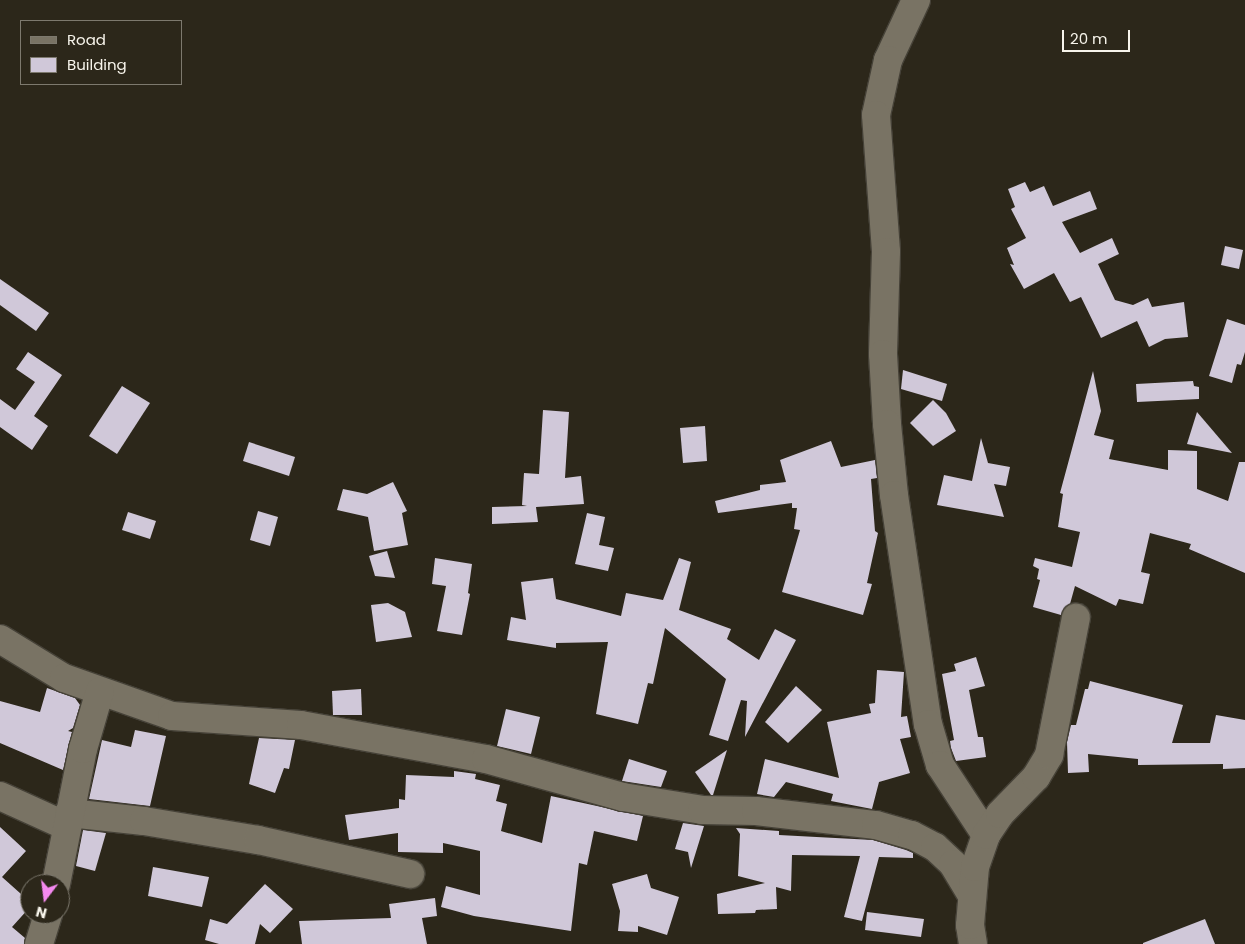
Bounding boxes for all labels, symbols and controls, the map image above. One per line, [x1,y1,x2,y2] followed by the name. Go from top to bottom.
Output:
[20,20,182,85] legend
[1065,20,1132,52] scale bar
[1070,28,1108,49] text: 20 m
[67,29,106,50] text: Road
[67,54,127,75] text: Building
[20,874,70,924] north arrow
[34,902,49,924] text: N

